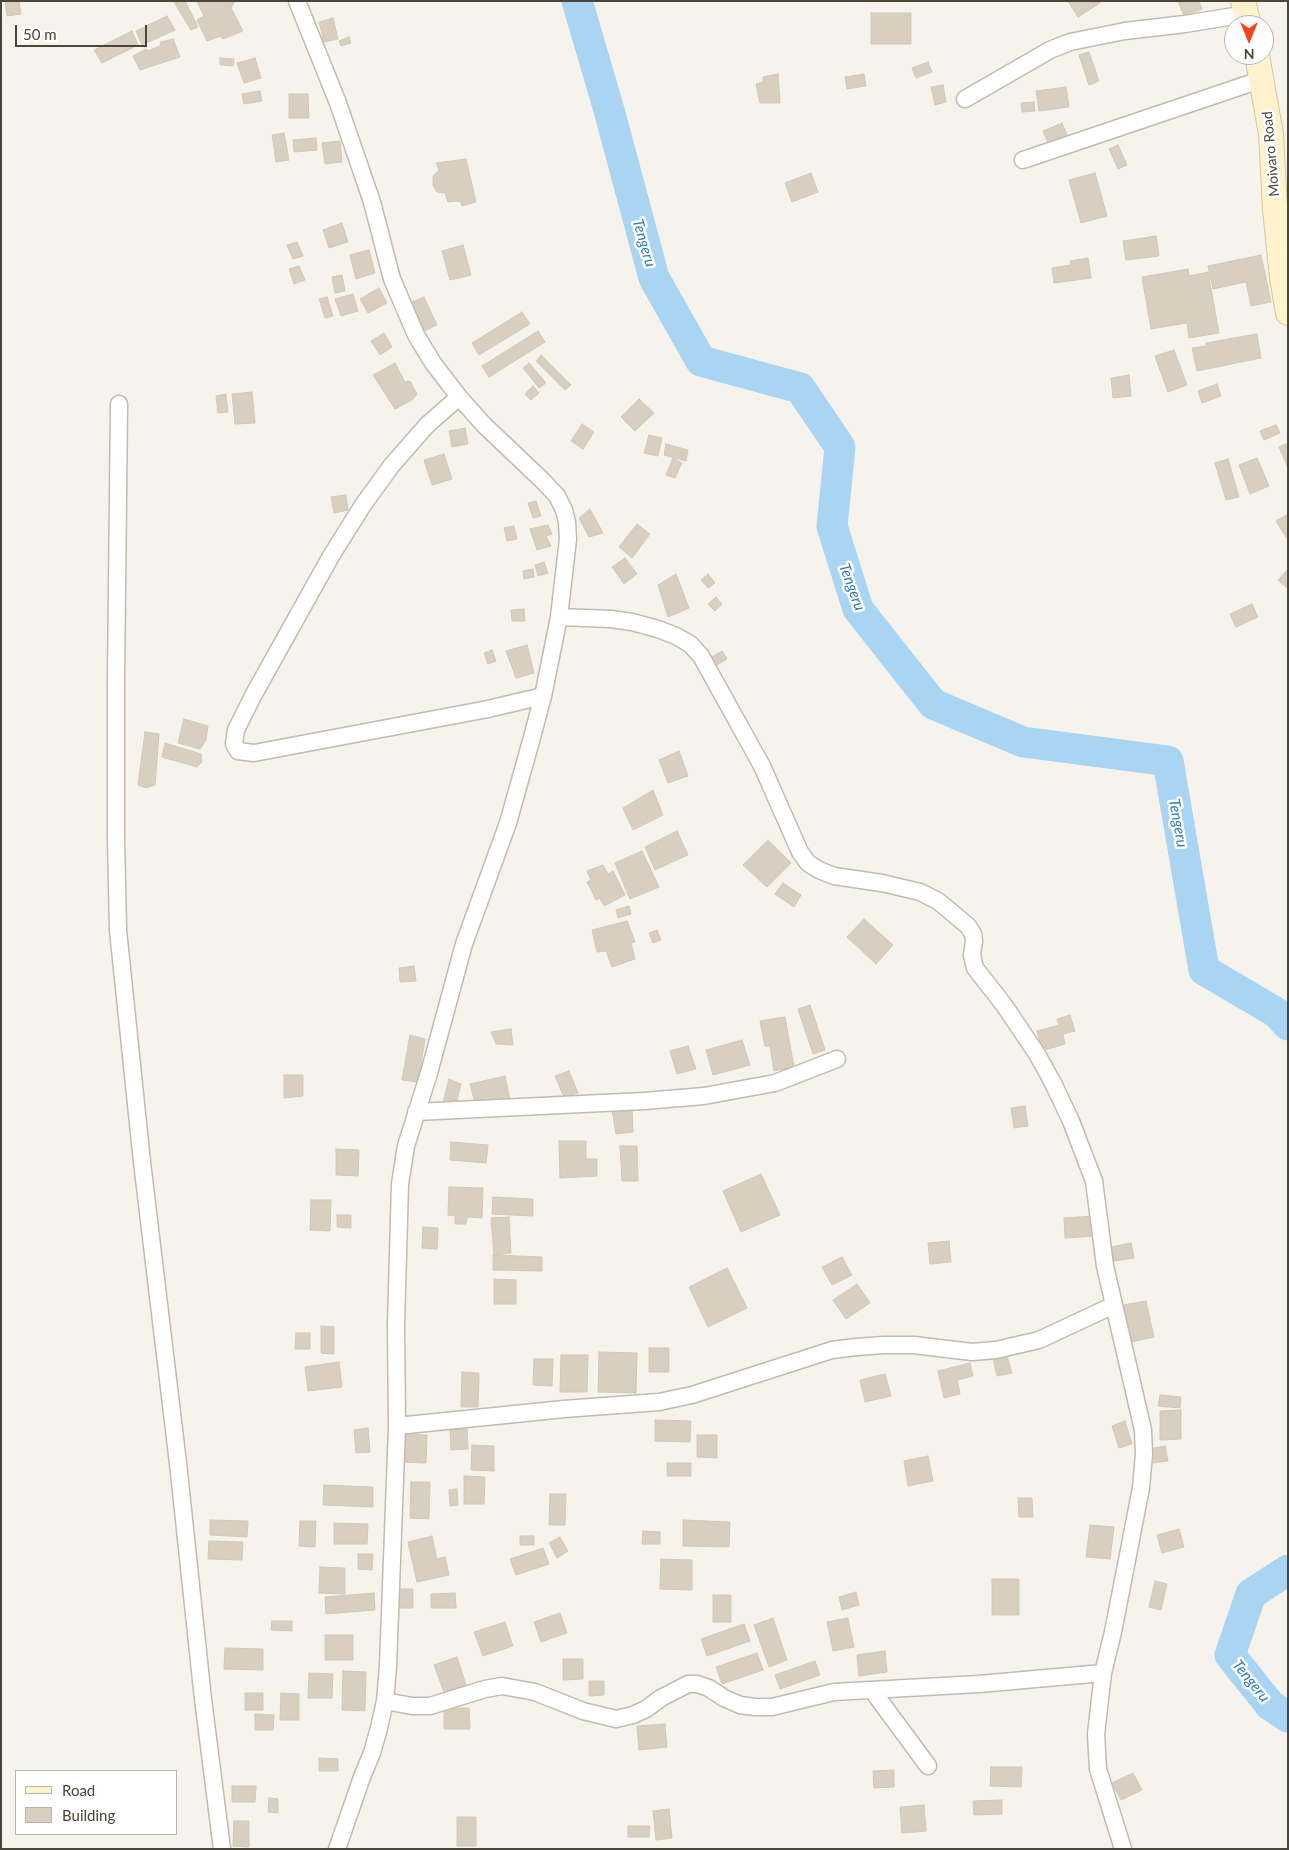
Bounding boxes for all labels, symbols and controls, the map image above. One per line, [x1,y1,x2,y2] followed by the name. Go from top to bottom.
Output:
[18,15,150,47] scale bar
[1224,15,1274,65] north arrow
[23,25,57,43] text: 50 m
[1244,46,1254,63] text: N
[1259,111,1283,197] street label: Moivaro Road
[629,217,659,269] water label: Tengeru
[835,561,869,613] water label: Tengeru
[1165,797,1191,849] water label: Tengeru
[1229,1656,1273,1706] water label: Tengeru
[15,1770,178,1835] legend
[62,1781,95,1799] text: Road
[62,1806,115,1824] text: Building

